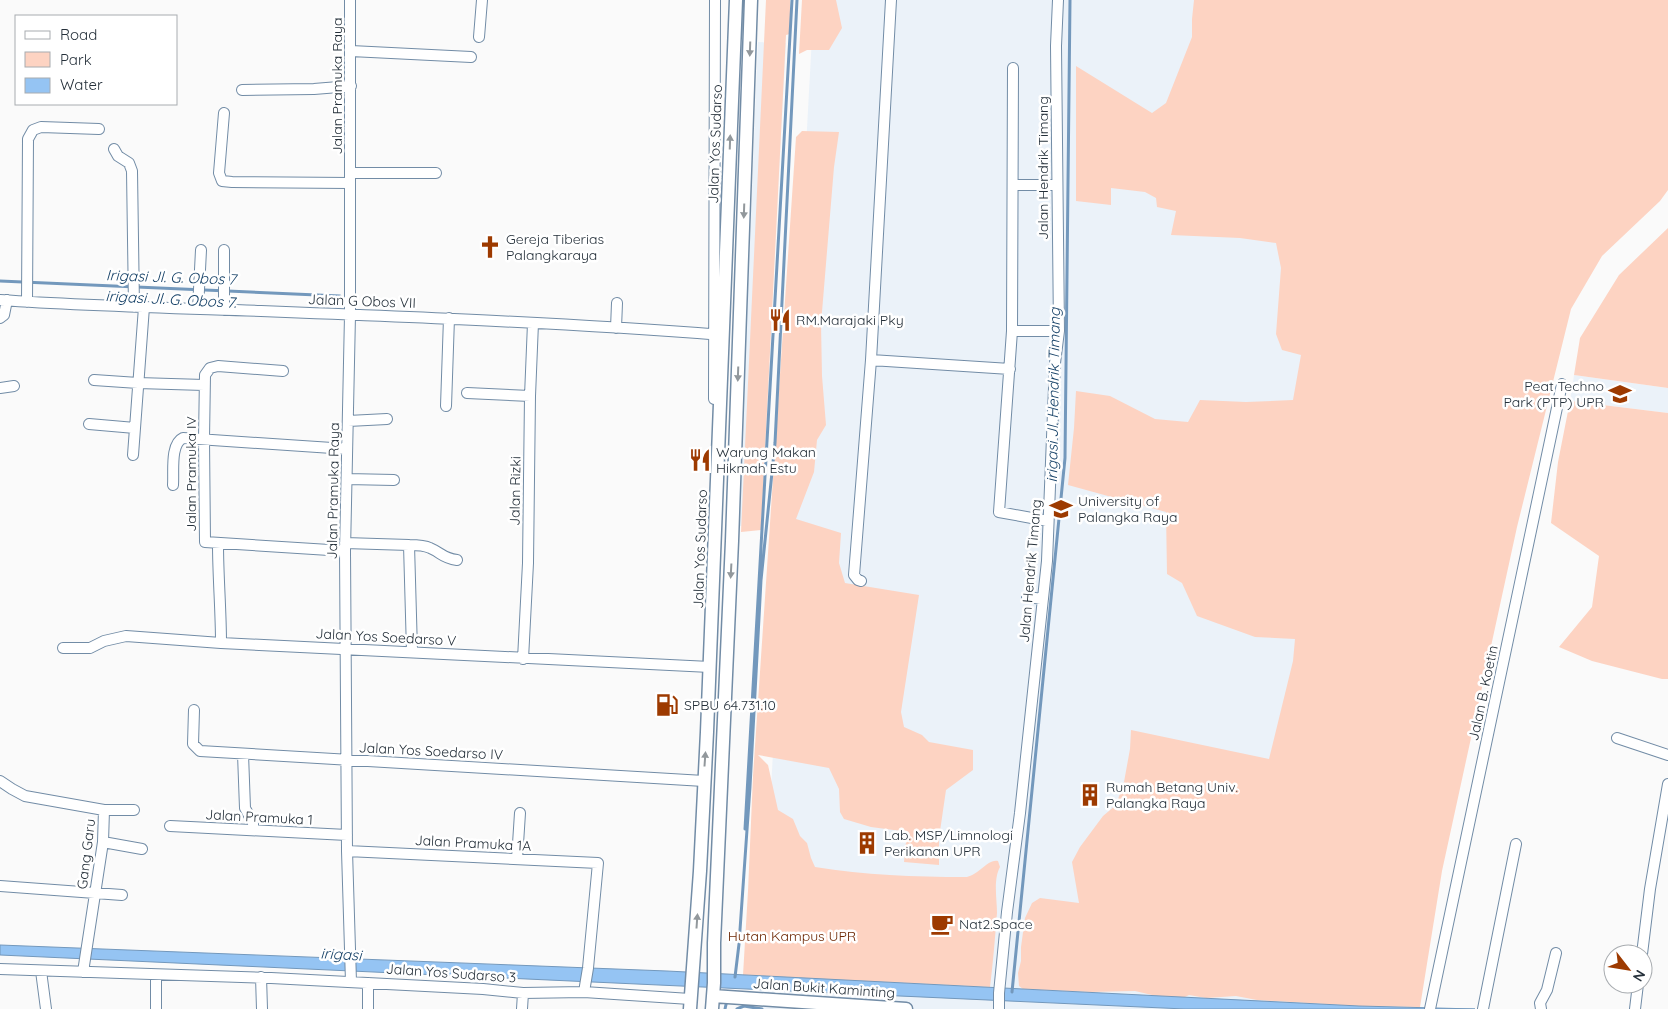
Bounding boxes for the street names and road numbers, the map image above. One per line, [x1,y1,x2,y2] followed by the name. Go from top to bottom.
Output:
[328,18,346,155] street label: Jalan Pramuka Raya
[704,84,726,204] street label: Jalan Yos Sudarso
[1034,96,1052,240] street label: Jalan Hendrik Timang
[308,290,416,312] street label: Jalan G Obos VII
[182,416,200,532] street label: Jalan Pramuka IV
[323,422,343,560] street label: Jalan Pramuka Raya
[505,456,525,526] street label: Jalan Rizki
[689,489,711,609] street label: Jalan Yos Sudarso
[1015,499,1045,643] street label: Jalan Hendrik Timang
[315,624,457,650] street label: Jalan Yos Soedarso V
[1464,644,1502,742] street label: Jalan B. Koetin
[358,738,504,764] street label: Jalan Yos Soedarso IV
[205,805,313,829] street label: Jalan Pramuka 1
[73,818,99,890] street label: Gang Garu
[414,831,532,855] street label: Jalan Pramuka 1A
[385,959,517,987] street label: Jalan Yos Sudarso 3
[752,974,896,1002] street label: Jalan Bukit Kaminting

